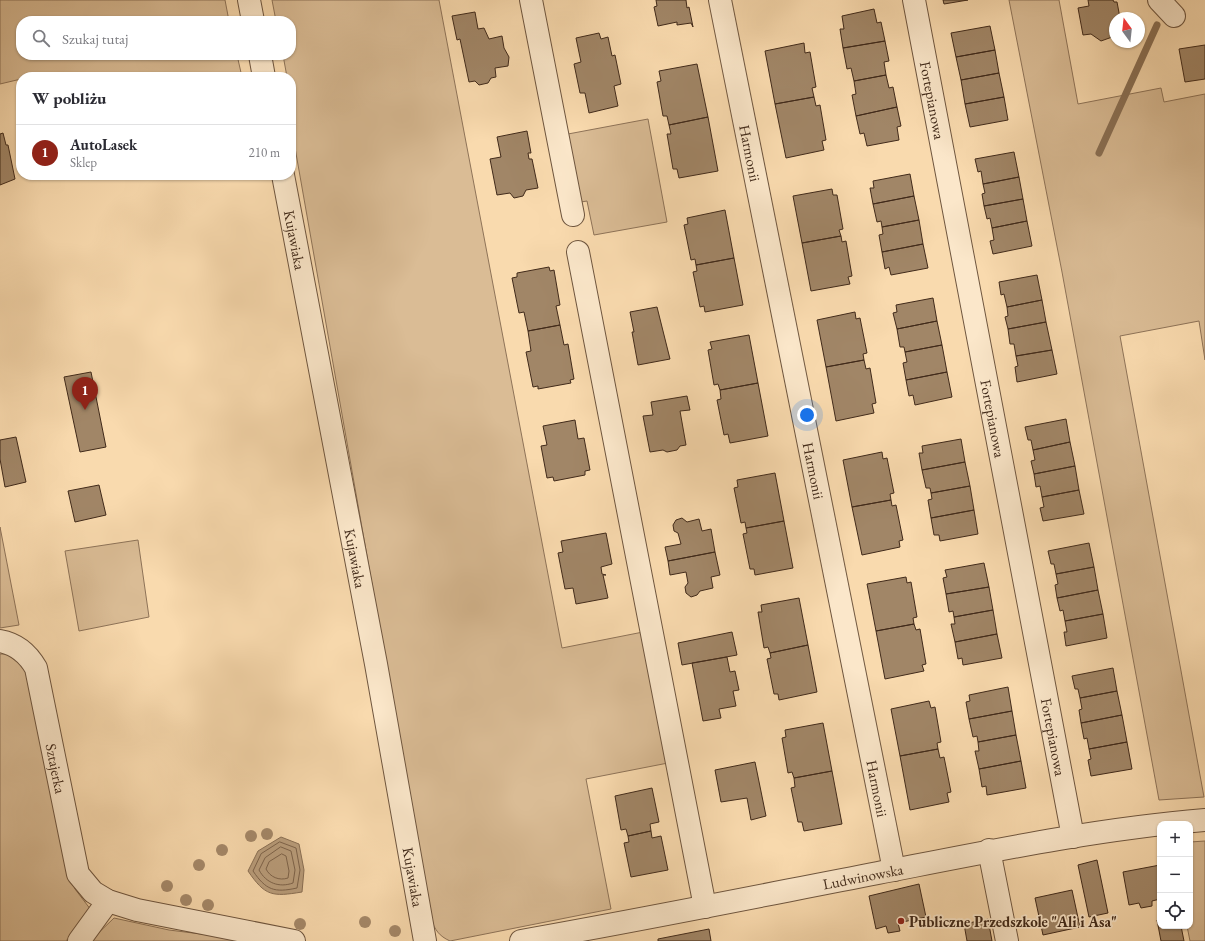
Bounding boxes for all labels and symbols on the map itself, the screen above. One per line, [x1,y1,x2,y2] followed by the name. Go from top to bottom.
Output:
[1109,12,1145,48] north arrow
[916,60,950,141] street label: Fortepianowa
[736,123,766,183] street label: Harmonii
[280,208,310,271] street label: Kujawiaka
[72,377,98,410] pin: 1
[977,378,1010,459] street label: Fortepianowa
[797,405,817,425] your location
[799,441,829,501] street label: Harmonii
[341,527,371,589] street label: Kujawiaka
[1037,696,1071,777] street label: Fortepianowa
[42,742,71,795] street label: Sztajerka
[863,758,893,819] street label: Harmonii
[399,846,428,908] street label: Kujawiaka
[821,859,905,893] street label: Ludwinowska
[909,912,1117,931] place label: Publiczne Przedszkole "Ali i Asa"
[896,916,906,926] marker: Publiczne Przedszkole "Ali i Asa"

